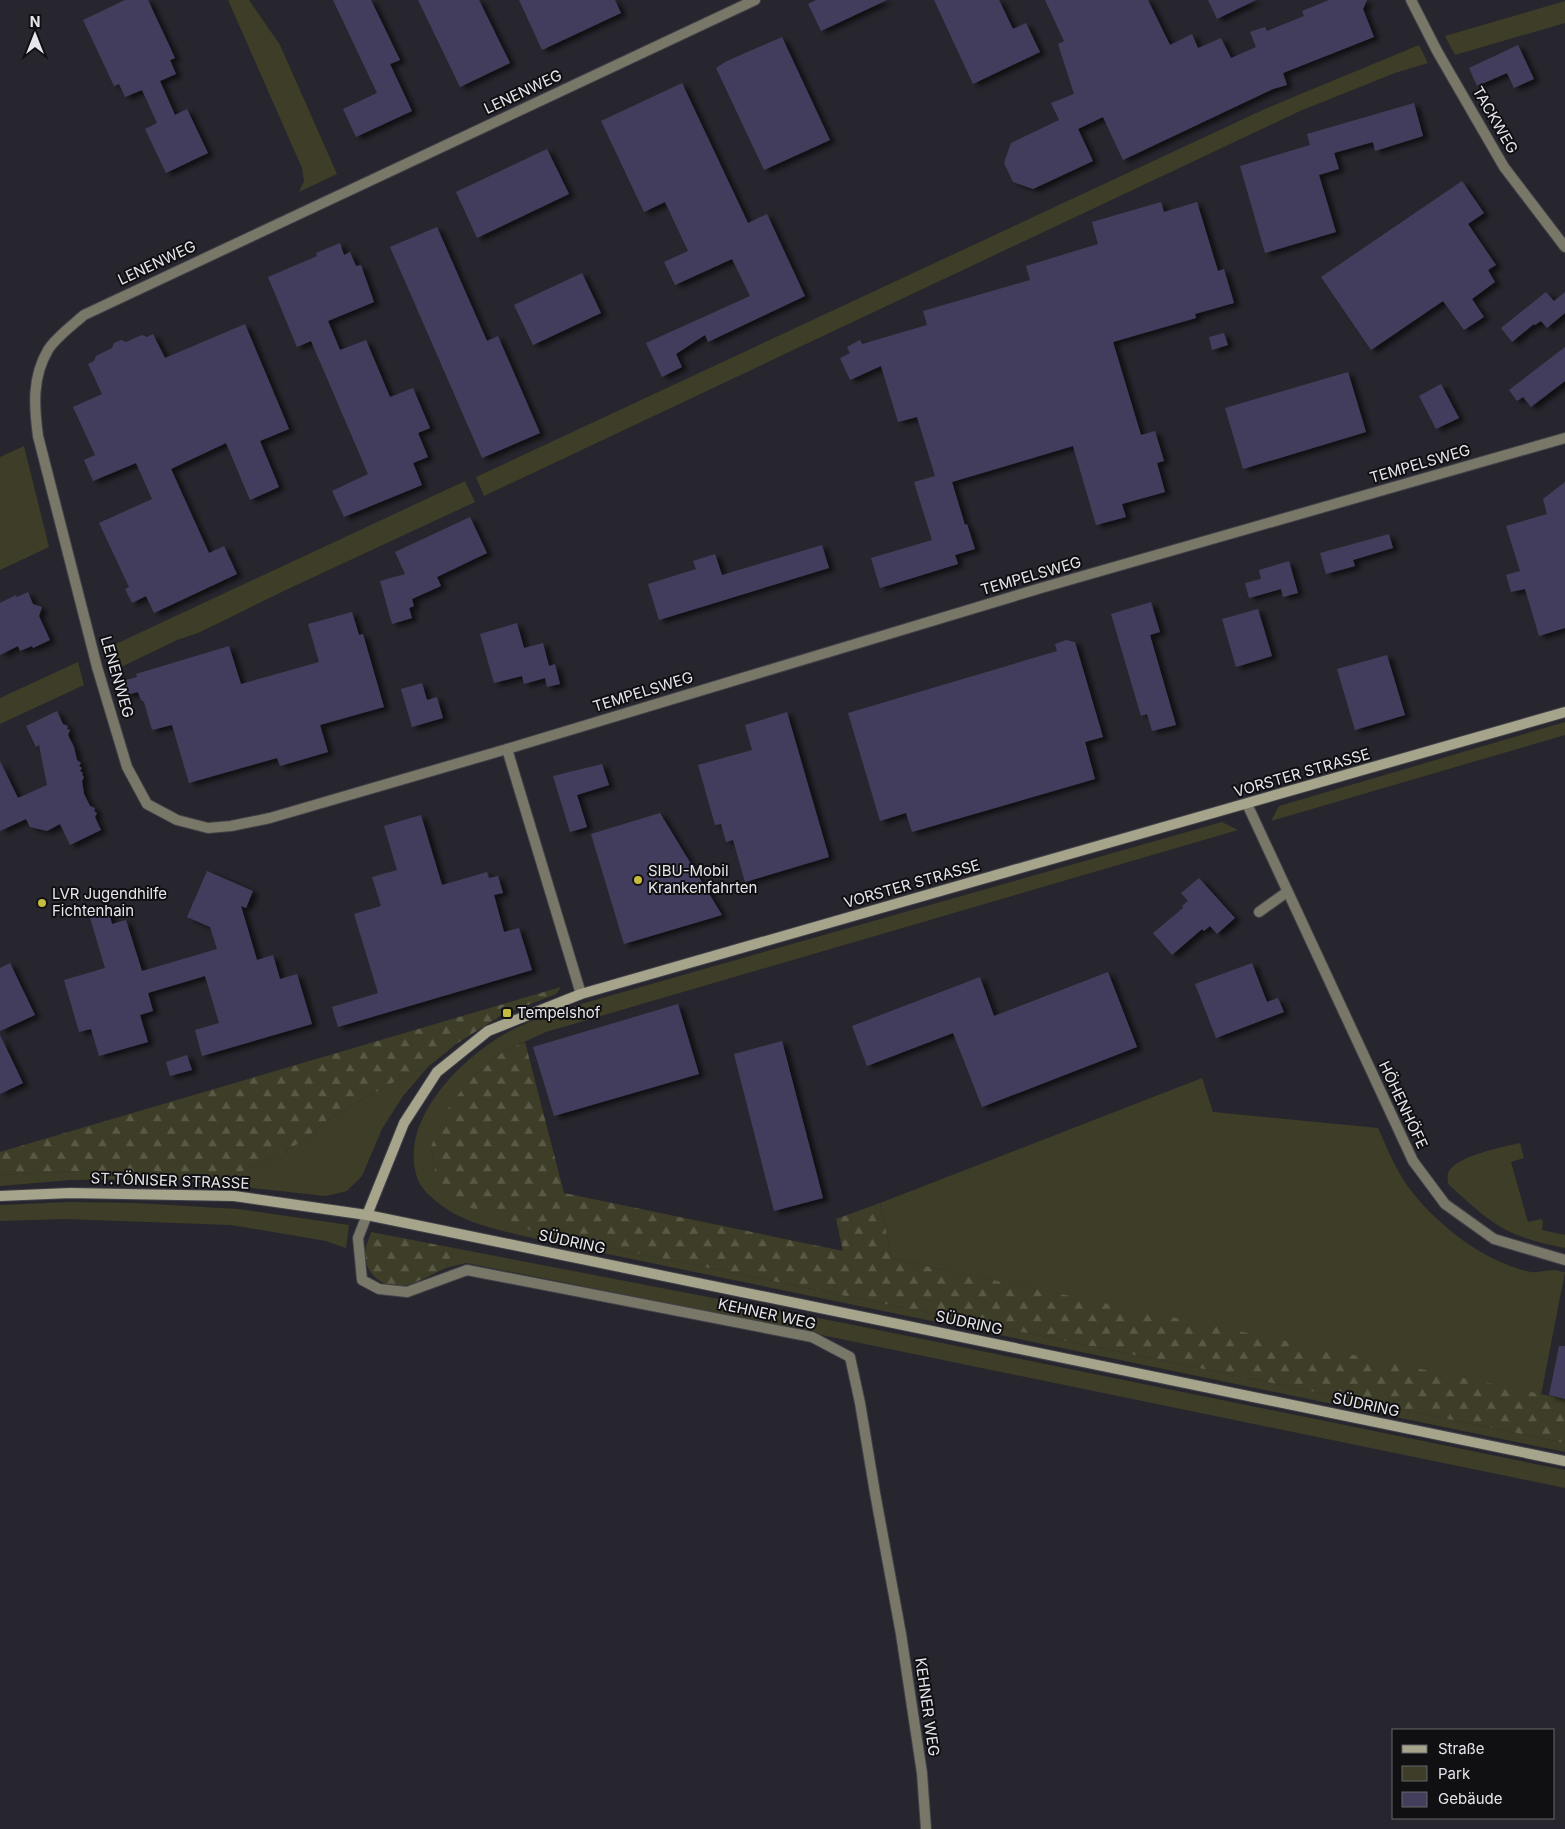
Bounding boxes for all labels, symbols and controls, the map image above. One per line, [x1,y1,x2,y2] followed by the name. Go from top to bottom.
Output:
[10,10,60,60] north arrow
[30,13,40,30] text: N
[481,65,565,118] street label: LENENWEG
[1469,83,1522,157] street label: TACKWEG
[115,236,199,289] street label: LENENWEG
[1367,440,1472,487] street label: TEMPELSWEG
[978,552,1083,599] street label: TEMPELSWEG
[97,634,138,720] street label: LENENWEG
[590,667,695,716] street label: TEMPELSWEG
[1232,744,1372,801] street label: VORSTER STRASSE
[842,855,982,912] street label: VORSTER STRASSE
[648,861,757,897] place label: SIBU-Mobil Krankenfahrten
[632,874,644,886] marker: SIBU-Mobil Krankenfahrten
[52,884,167,920] place label: LVR Jugendhilfe Fichtenhain
[36,897,48,909] marker: LVR Jugendhilfe Fichtenhain
[517,1003,601,1022] place label: Tempelshof
[501,1007,513,1019] marker: Tempelshof
[1375,1058,1432,1152] street label: HÖHENHÖFE
[90,1168,250,1193] street label: ST.TÖNISER STRASSE
[537,1225,607,1258] street label: SÜDRING
[717,1294,818,1333] street label: KEHNER WEG
[934,1306,1004,1339] street label: SÜDRING
[1331,1388,1401,1421] street label: SÜDRING
[911,1656,944,1757] street label: KEHNER WEG
[1392,1729,1555,1819] legend
[1438,1739,1485,1758] text: Straße
[1438,1764,1471,1783] text: Park
[1438,1789,1503,1808] text: Gebäude

